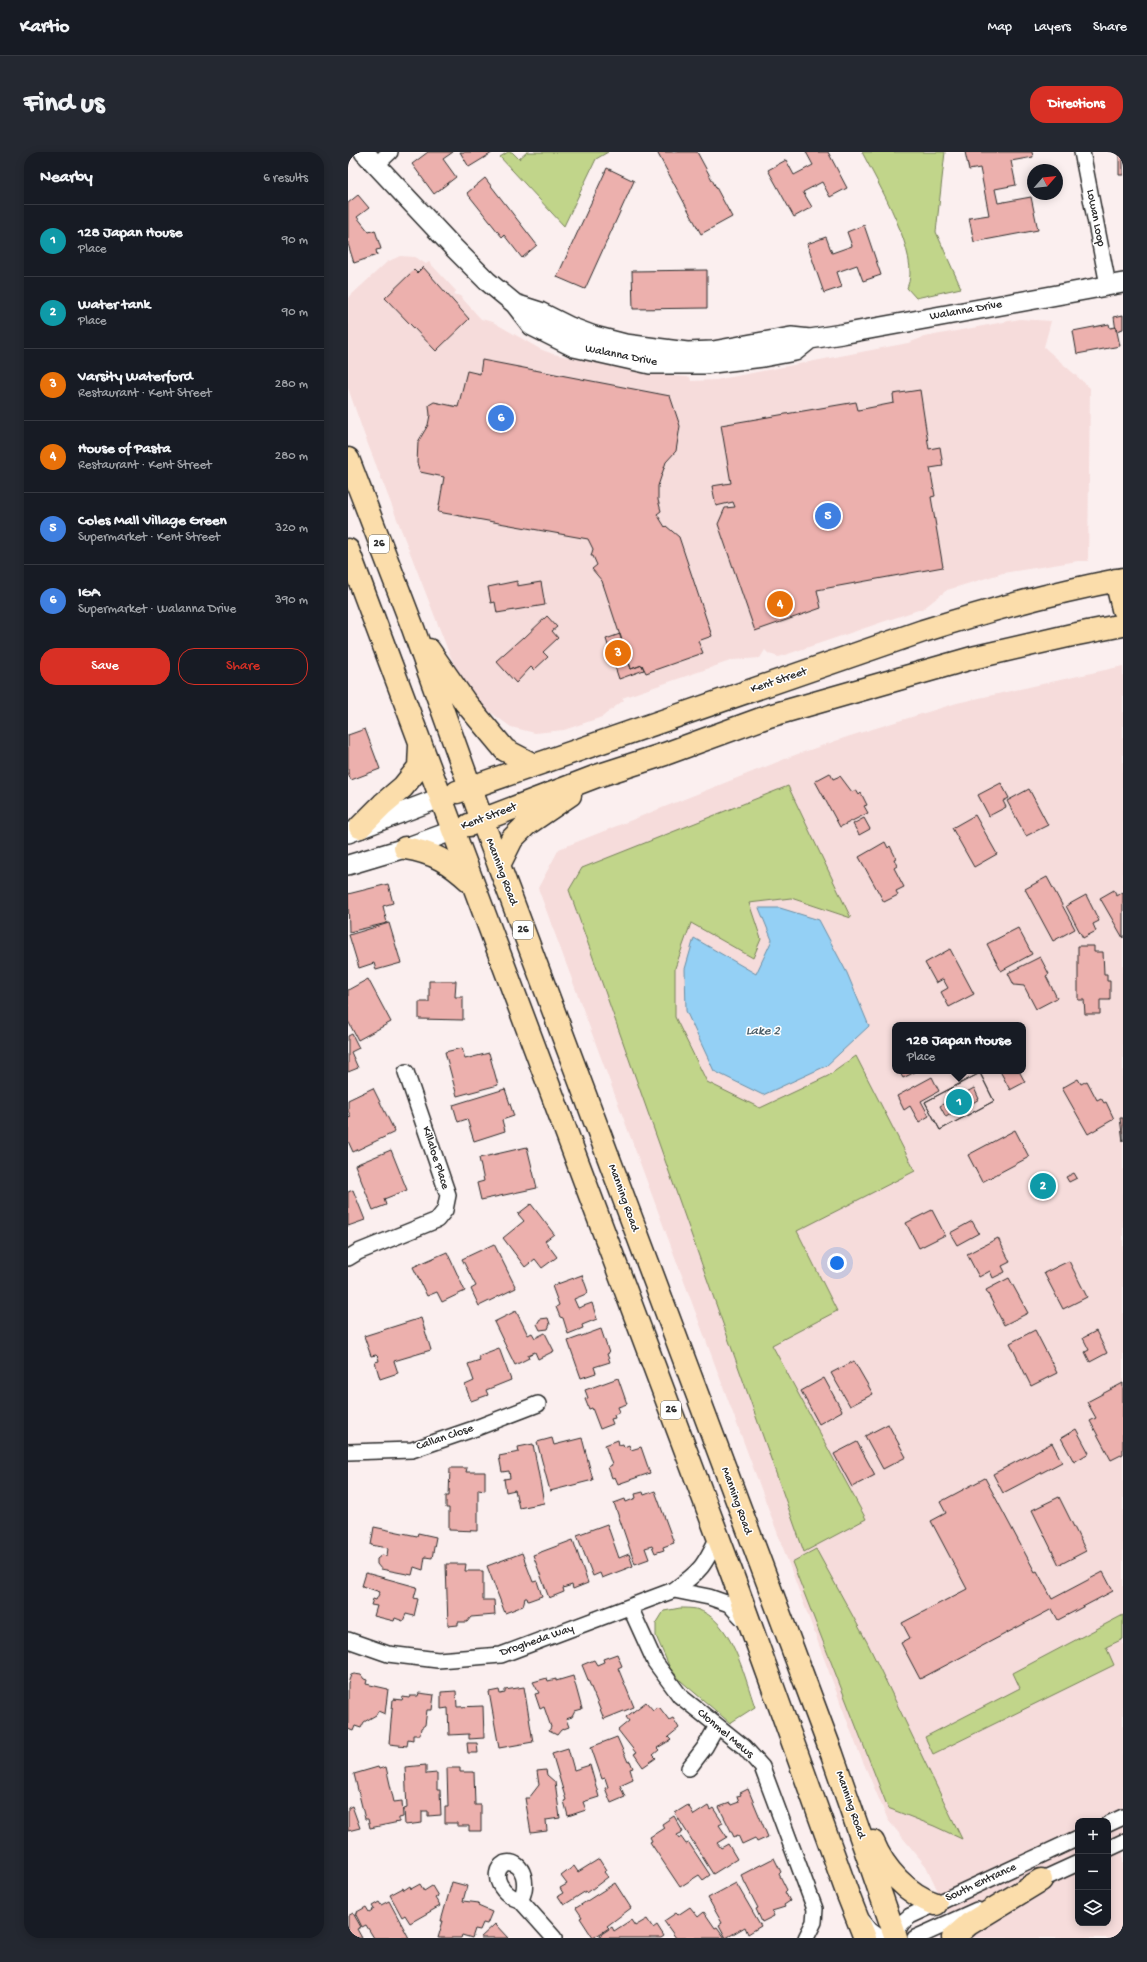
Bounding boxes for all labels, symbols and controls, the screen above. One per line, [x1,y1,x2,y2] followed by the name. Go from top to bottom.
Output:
[20,16,69,39] text: Kartio
[988,19,1012,36] text: Map
[1034,19,1071,36] text: Layers
[1093,19,1127,36] text: Share
[1030,86,1123,123] button: Directions
[24,88,104,121] text: Find us
[1027,164,1063,200] north arrow
[40,168,93,188] text: Nearby
[263,171,308,186] text: 6 results
[1083,188,1107,248] street label: Lowan Loop
[78,224,183,242] text: 128 Japan House
[50,233,56,248] text: 1
[282,233,308,248] text: 90 m
[78,242,106,257] text: Place
[78,296,150,314] text: Water tank
[929,298,1004,324] street label: Walanna Drive
[50,305,56,320] text: 2
[282,305,308,320] text: 90 m
[78,314,106,329] text: Place
[584,342,659,370] street label: Walanna Drive
[78,368,193,386] text: Varsity Waterford
[50,377,56,392] text: 3
[275,377,308,392] text: 280 m
[78,386,212,401] text: Restaurant · Kent Street
[488,403,514,433] pin: 6
[78,440,171,458] text: House of Pasta
[50,449,56,464] text: 4
[275,449,308,464] text: 280 m
[78,458,212,473] text: Restaurant · Kent Street
[815,501,841,531] pin: 5
[78,512,227,530] text: Coles Mall Village Green
[50,521,56,536] text: 5
[275,521,308,536] text: 320 m
[78,530,220,545] text: Supermarket · Kent Street
[369,535,389,553] road number: 26
[78,584,100,602] text: IGA
[767,589,793,619] pin: 4
[50,593,56,608] text: 6
[275,593,308,608] text: 390 m
[78,602,236,617] text: Supermarket · Walanna Drive
[605,638,631,668] pin: 3
[40,648,170,685] button: Save
[178,648,308,685] button: Share
[749,665,810,697] street label: Kent Street
[459,800,520,834] street label: Kent Street
[482,837,521,908] street label: Manning Road
[513,921,533,939] road number: 26
[892,1022,1026,1074] popup
[746,1024,781,1039] water label: Lake 2
[907,1032,1011,1050] text: 128 Japan House
[907,1050,935,1065] text: Place
[946,1087,972,1117] pin: 1
[418,1125,452,1192] street label: Killaloe Place
[604,1162,642,1234] street label: Manning Road
[1030,1171,1056,1201] pin: 2
[827,1253,847,1273] your location
[661,1401,681,1419] road number: 26
[415,1421,476,1454] street label: Callan Close
[717,1465,755,1537] street label: Manning Road
[497,1622,576,1660] street label: Drogheda Way
[694,1706,757,1762] street label: Clonmel Mews
[832,1769,868,1842] street label: Manning Road
[1075,1818,1111,1926] map controls
[1075,1818,1111,1854] button: +
[1075,1854,1111,1890] button: −
[943,1860,1019,1906] street label: South Entrance
[1075,1890,1111,1926] button: layers

